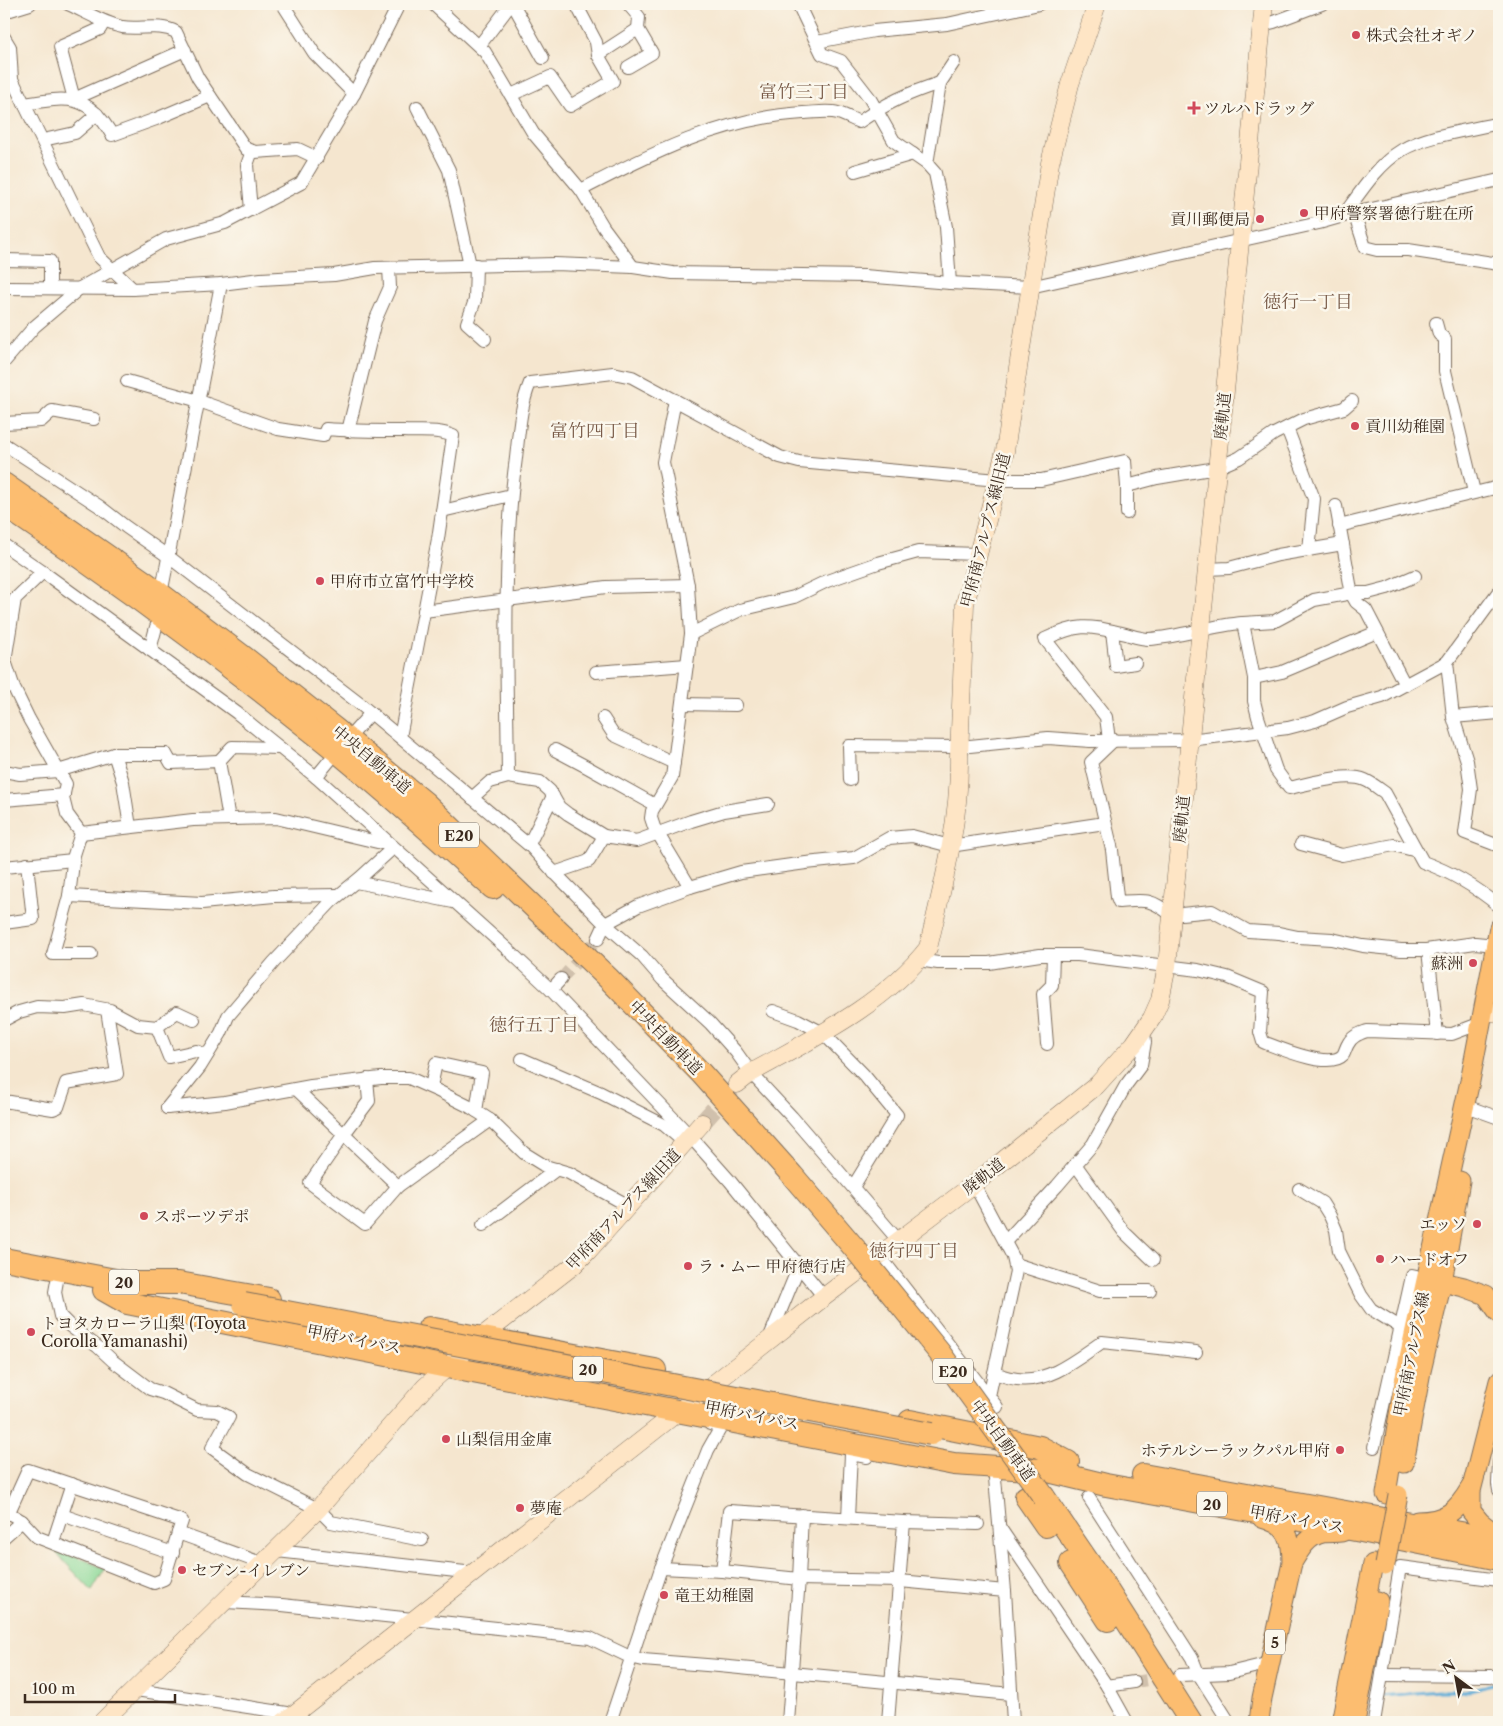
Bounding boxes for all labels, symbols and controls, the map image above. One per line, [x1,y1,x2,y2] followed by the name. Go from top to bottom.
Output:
[1366,25,1478,45] place label: 株式会社オギノ
[1350,29,1362,41] marker: 株式会社オギノ
[759,81,849,103] district label: 富竹三丁目
[1204,98,1314,118] place label: ツルハドラッグ
[1188,102,1200,114] marker: ツルハドラッグ
[1314,203,1474,223] place label: 甲府警察署徳行駐在所
[1298,207,1310,219] marker: 甲府警察署徳行駐在所
[1170,209,1250,229] place label: 貢川郵便局
[1254,213,1266,225] marker: 貢川郵便局
[1263,291,1353,313] district label: 徳行一丁目
[1210,391,1234,441] street label: 廃軌道
[1365,416,1445,436] place label: 貢川幼稚園
[550,420,640,442] district label: 富竹四丁目
[1349,420,1361,432] marker: 貢川幼稚園
[956,451,1014,609] street label: 甲府南アルプス線旧道
[330,571,474,591] place label: 甲府市立富竹中学校
[314,575,326,587] marker: 甲府市立富竹中学校
[329,720,415,798] street label: 中央自動車道
[1169,794,1193,844] street label: 廃軌道
[439,822,479,848] road number: E20
[1431,953,1463,973] place label: 蘇洲
[1467,957,1479,969] marker: 蘇洲
[625,996,707,1078] street label: 中央自動車道
[489,1014,579,1036] district label: 徳行五丁目
[562,1144,684,1274] street label: 甲府南アルプス線旧道
[958,1153,1008,1199] street label: 廃軌道
[154,1206,249,1226] place label: スポーツデポ
[138,1210,150,1222] marker: スポーツデポ
[1419,1214,1467,1234] place label: エッソ
[1471,1218,1483,1230] marker: エッソ
[869,1240,959,1262] district label: 徳行四丁目
[1390,1249,1469,1269] place label: ハードオフ
[1374,1253,1386,1265] marker: ハードオフ
[698,1256,845,1276] place label: ラ・ムー 甲府徳行店
[682,1260,694,1272] marker: ラ・ムー 甲府徳行店
[109,1270,139,1294] road number: 20
[1389,1290,1433,1418] street label: 甲府南アルプス線
[41,1313,247,1351] place label: トヨタカローラ山梨 (Toyota Corolla Yamanashi)
[305,1320,403,1358] street label: 甲府バイパス
[25,1326,37,1338] marker: トヨタカローラ山梨 (Toyota Corolla Yamanashi)
[573,1356,603,1382] road number: 20
[933,1358,973,1384] road number: E20
[967,1395,1039,1485] street label: 中央自動車道
[703,1396,801,1434] street label: 甲府バイパス
[456,1429,552,1449] place label: 山梨信用金庫
[440,1433,452,1445] marker: 山梨信用金庫
[1140,1440,1330,1460] place label: ホテルシーラックパル甲府
[1334,1444,1346,1456] marker: ホテルシーラックパル甲府
[1197,1492,1227,1516] road number: 20
[530,1498,562,1518] place label: 夢庵
[1248,1501,1346,1537] street label: 甲府バイパス
[514,1502,526,1514] marker: 夢庵
[192,1560,310,1580] place label: セブン-イレブン
[176,1564,188,1576] marker: セブン-イレブン
[674,1585,754,1605] place label: 竜王幼稚園
[658,1589,670,1601] marker: 竜王幼稚園
[1265,1630,1285,1654] road number: 5
[1430,1654,1480,1704] north arrow
[1439,1656,1459,1678] text: N
[25,1671,175,1703] scale bar
[32,1679,75,1698] text: 100 m

